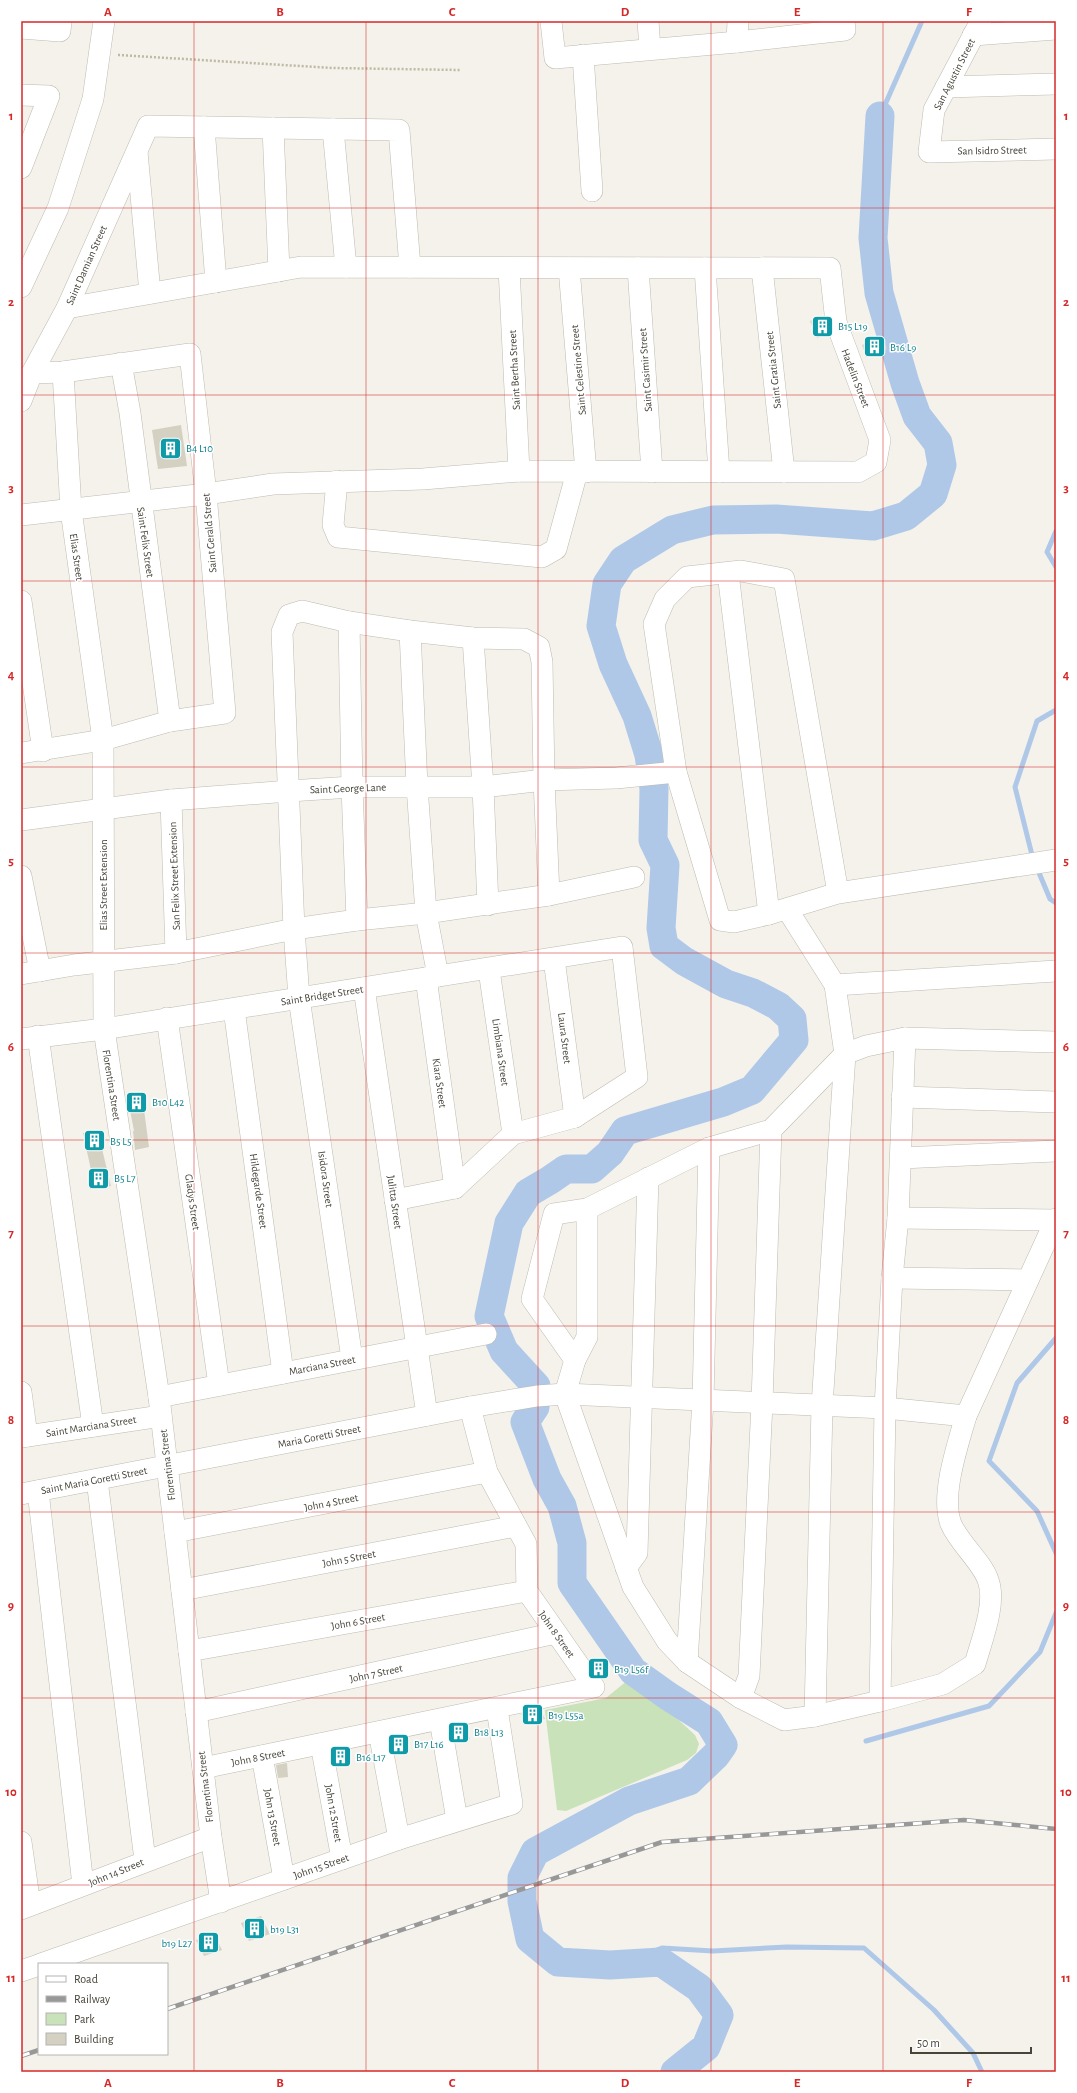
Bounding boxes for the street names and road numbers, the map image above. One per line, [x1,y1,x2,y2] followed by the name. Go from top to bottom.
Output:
[932,36,977,112] street label: San Agustin Street
[957,144,1027,157] street label: San Isidro Street
[64,223,109,307] street label: Saint Damian Street
[569,324,588,416] street label: Saint Celestine Street
[637,327,654,412] street label: Saint Casimir Street
[507,329,522,410] street label: Saint Bertha Street
[764,330,783,409] street label: Saint Gratia Street
[839,347,872,409] street label: Hadelin Street
[200,492,218,573] street label: Saint Gerald Street
[135,506,156,578] street label: Saint Felix Street
[68,533,85,582] street label: Elias Street
[310,782,386,795] street label: Saint George Lane
[167,822,182,930] street label: San Felix Street Extension
[98,839,109,931] street label: Elias Street Extension
[280,983,364,1007] street label: Saint Bridget Street
[556,1012,573,1065] street label: Laura Street
[490,1018,511,1087] street label: Limbiana Street
[100,1049,123,1122] street label: Florentina Street
[431,1058,448,1109] street label: Kiara Street
[316,1150,335,1208] street label: Isidora Street
[248,1153,269,1230] street label: Hildegarde Street
[183,1173,202,1231] street label: Gladys Street
[385,1175,404,1230] street label: Julitta Street
[288,1354,357,1377] street label: Marciana Street
[45,1414,137,1439] street label: Saint Marciana Street
[277,1423,362,1450] street label: Maria Goretti Street
[158,1428,177,1501] street label: Florentina Street
[40,1465,149,1496] street label: Saint Maria Goretti Street
[303,1492,359,1513] street label: John 4 Street
[322,1548,377,1569] street label: John 5 Street
[536,1609,577,1660] street label: John 8 Street
[330,1611,386,1632] street label: John 6 Street
[349,1662,404,1684] street label: John 7 Street
[230,1747,286,1768] street label: John 8 Street
[196,1750,215,1823] street label: Florentina Street
[323,1783,344,1843] street label: John 12 Street
[262,1788,283,1847] street label: John 13 Street
[292,1852,351,1881] street label: John 15 Street
[87,1856,146,1889] street label: John 14 Street

